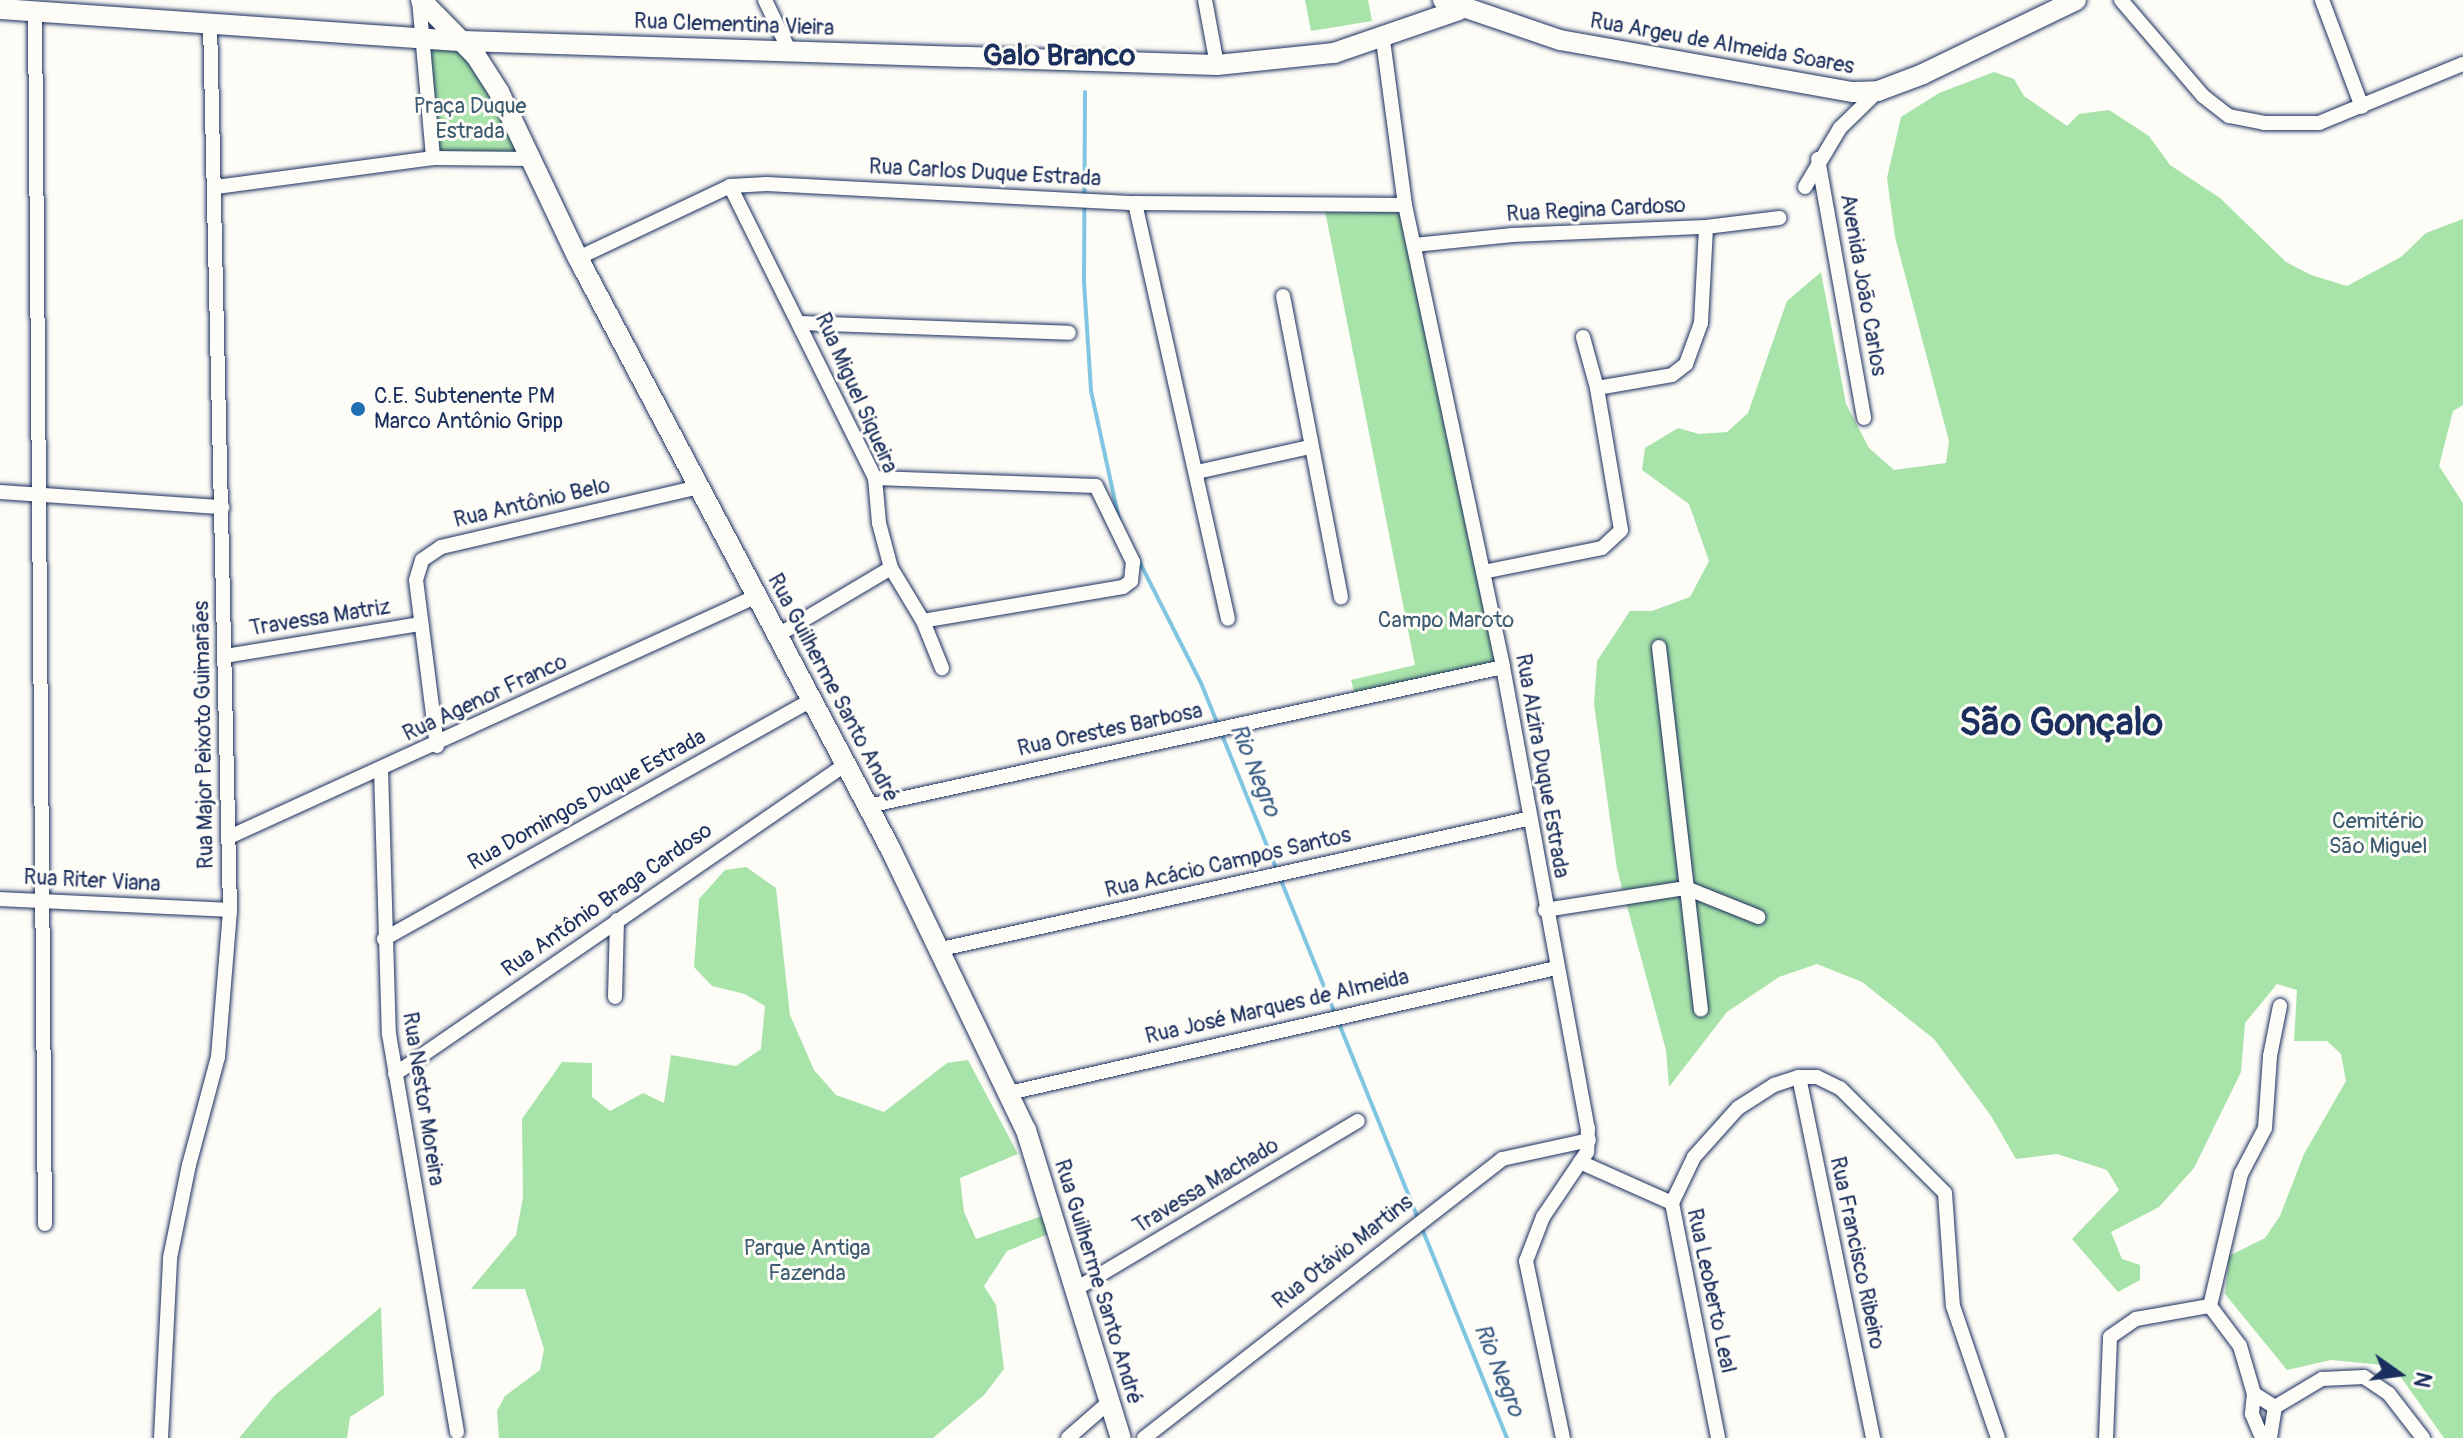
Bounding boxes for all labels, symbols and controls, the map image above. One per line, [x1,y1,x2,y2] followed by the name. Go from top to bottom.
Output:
[633,8,835,42] street label: Rua Clementina Vieira
[1588,8,1856,80] street label: Rua Argeu de Almeida Soares
[983,38,1135,74] district label: Galo Branco
[414,93,526,144] park label: Praça Duque Estrada
[868,154,1102,192] street label: Rua Carlos Duque Estrada
[1506,192,1686,228] street label: Rua Regina Cardoso
[1834,192,1892,378] street label: Avenida João Carlos
[809,309,903,477] street label: Rua Miguel Siqueira
[374,383,563,434] place label: C.E. Subtenente PM Marco Antônio Gripp
[349,400,367,418] marker: C.E. Subtenente PM Marco Antônio Gripp
[451,472,613,534] street label: Rua Antônio Belo
[762,569,904,807] street label: Rua Guilherme Santo André
[248,594,392,642] street label: Travessa Matriz
[188,601,220,869] street label: Rua Major Peixoto Guimarães
[1378,608,1514,634] park label: Campo Maroto
[399,648,571,748] street label: Rua Agenor Franco
[1509,652,1575,880] street label: Rua Alzira Duque Estrada
[1015,698,1205,762] street label: Rua Orestes Barbosa
[1959,701,2163,747] district label: São Gonçalo
[1223,719,1287,821] water label: Rio Negro
[464,724,710,876] street label: Rua Domingos Duque Estrada
[2329,808,2427,860] park label: Cemitério São Miguel
[497,817,717,983] street label: Rua Antônio Braga Cardoso
[1103,822,1353,904] street label: Rua Acácio Campos Santos
[23,864,161,898] street label: Rua Riter Viana
[1143,964,1411,1050] street label: Rua José Marques de Almeida
[396,1010,450,1188] street label: Rua Nestor Moreira
[1128,1132,1284,1240] street label: Travessa Machado
[1824,1154,1890,1352] street label: Rua Francisco Ribeiro
[1048,1156,1148,1408] street label: Rua Guilherme Santo André
[1268,1189,1418,1315] street label: Rua Otávio Martins
[1681,1206,1741,1376] street label: Rua Leoberto Leal
[744,1235,870,1286] park label: Parque Antiga Fazenda
[1467,1319,1531,1421] water label: Rio Negro
[2359,1334,2439,1414] north arrow
[2407,1369,2438,1390] text: N

